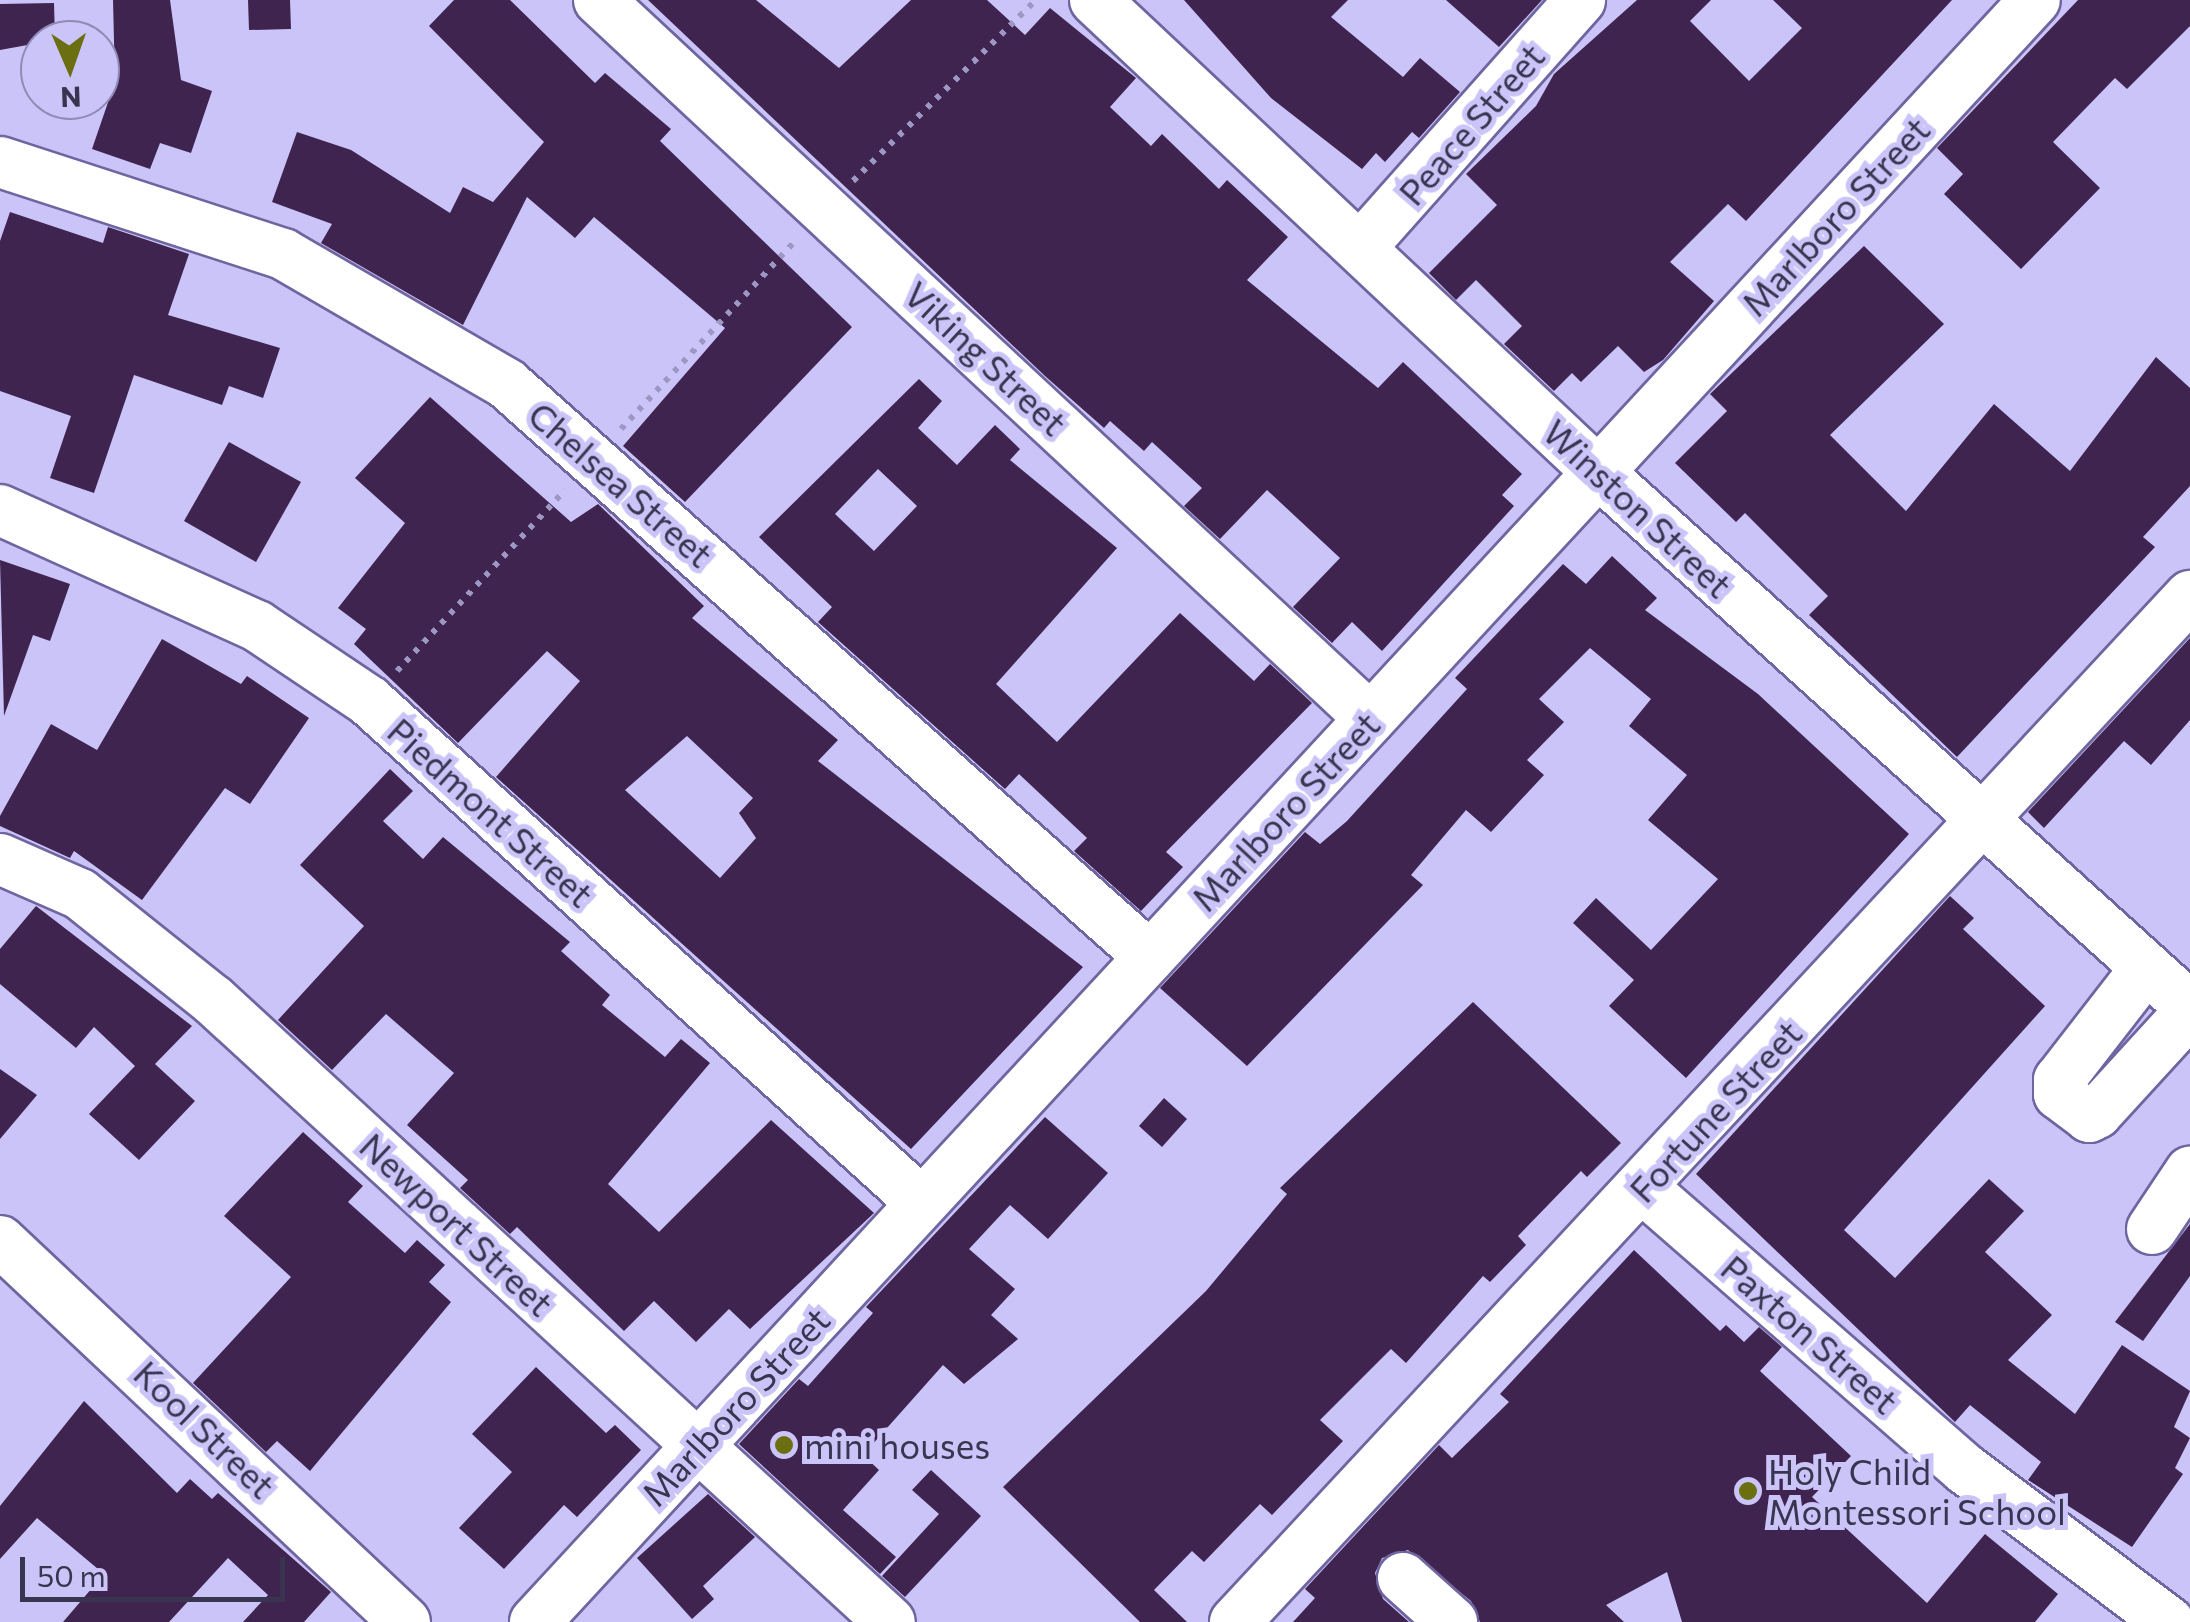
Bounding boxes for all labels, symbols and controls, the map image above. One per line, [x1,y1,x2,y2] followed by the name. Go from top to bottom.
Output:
[20,20,120,120] north arrow
[1390,35,1552,213] street label: Peace Street
[60,81,82,115] text: N
[1732,108,1938,324] street label: Marlboro Street
[896,273,1076,443] street label: Viking Street
[521,393,721,575] street label: Chelsea Street
[1535,410,1741,606] street label: Winston Street
[1182,703,1388,919] street label: Marlboro Street
[380,709,602,915] street label: Piedmont Street
[1620,1012,1810,1210] street label: Fortune Street
[352,1124,562,1324] street label: Newport Street
[1713,1246,1907,1422] street label: Paxton Street
[632,1298,838,1514] street label: Marlboro Street
[126,1352,284,1506] street label: Kool Street
[804,1424,990,1466] place label: mini houses
[773,1434,795,1456] marker: mini houses
[1768,1450,2066,1532] place label: Holy Child Montessori School
[1737,1480,1759,1502] marker: Holy Child Montessori School
[25,1537,290,1599] scale bar
[37,1556,106,1593] text: 50 m

